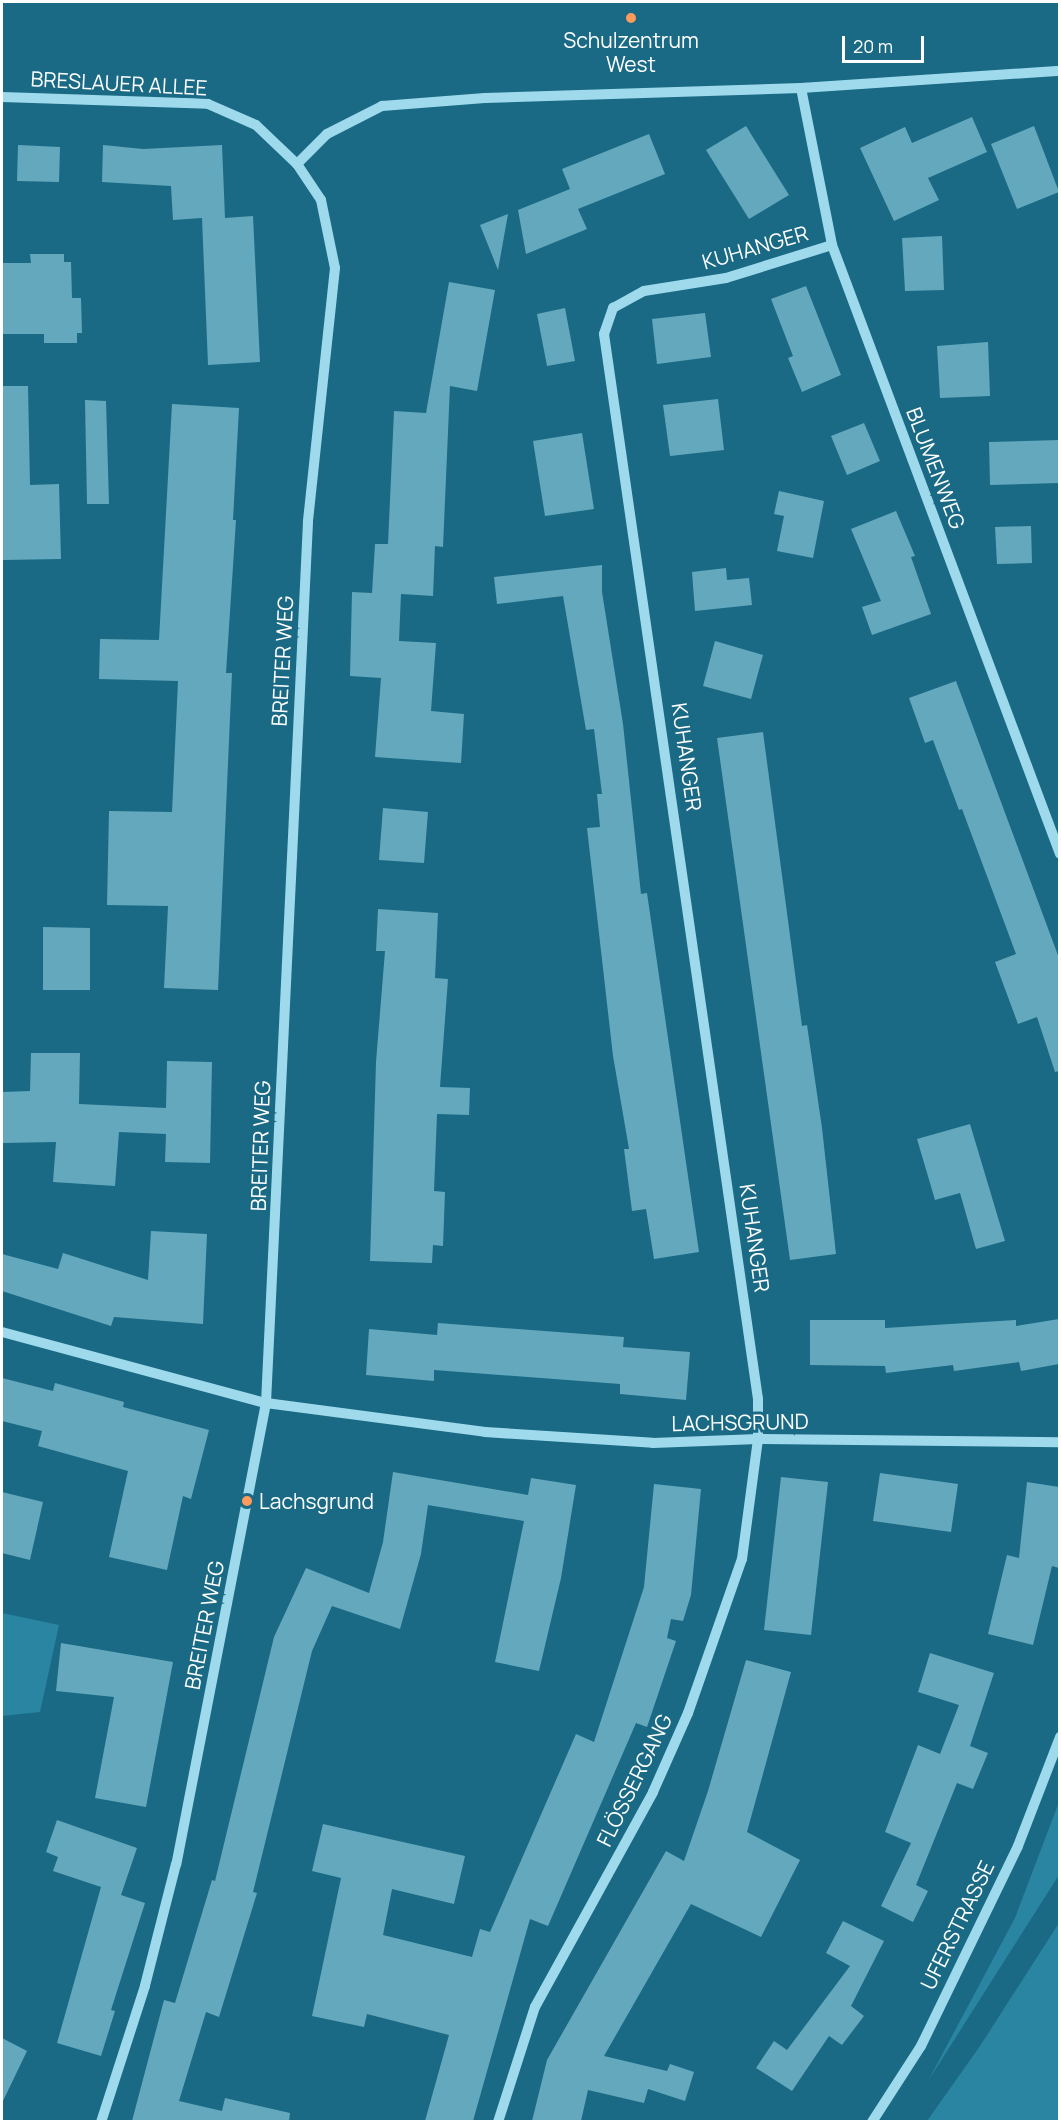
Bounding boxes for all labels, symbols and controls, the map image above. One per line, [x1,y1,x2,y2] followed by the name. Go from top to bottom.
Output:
[624,11,638,25] marker: Schulzentrum West
[845,24,928,62] scale bar
[563,27,699,77] place label: Schulzentrum West
[853,34,893,58] text: 20 m
[30,66,208,100] street label: BRESLAUER ALLEE
[699,220,811,274] street label: KUHANGER
[901,404,971,532] street label: BLUMENWEG
[266,595,298,727] street label: BREITER WEG
[667,701,707,813] street label: KUHANGER
[245,1080,275,1212] street label: BREITER WEG
[735,1182,775,1294] street label: KUHANGER
[671,1408,809,1436] street label: LACHSGRUND
[259,1488,374,1514] place label: Lachsgrund
[240,1494,254,1508] marker: Lachsgrund
[179,1558,229,1692] street label: BREITER WEG
[591,1710,677,1850] street label: FLÖSSERGANG
[915,1856,999,1994] street label: UFERSTRASSE

